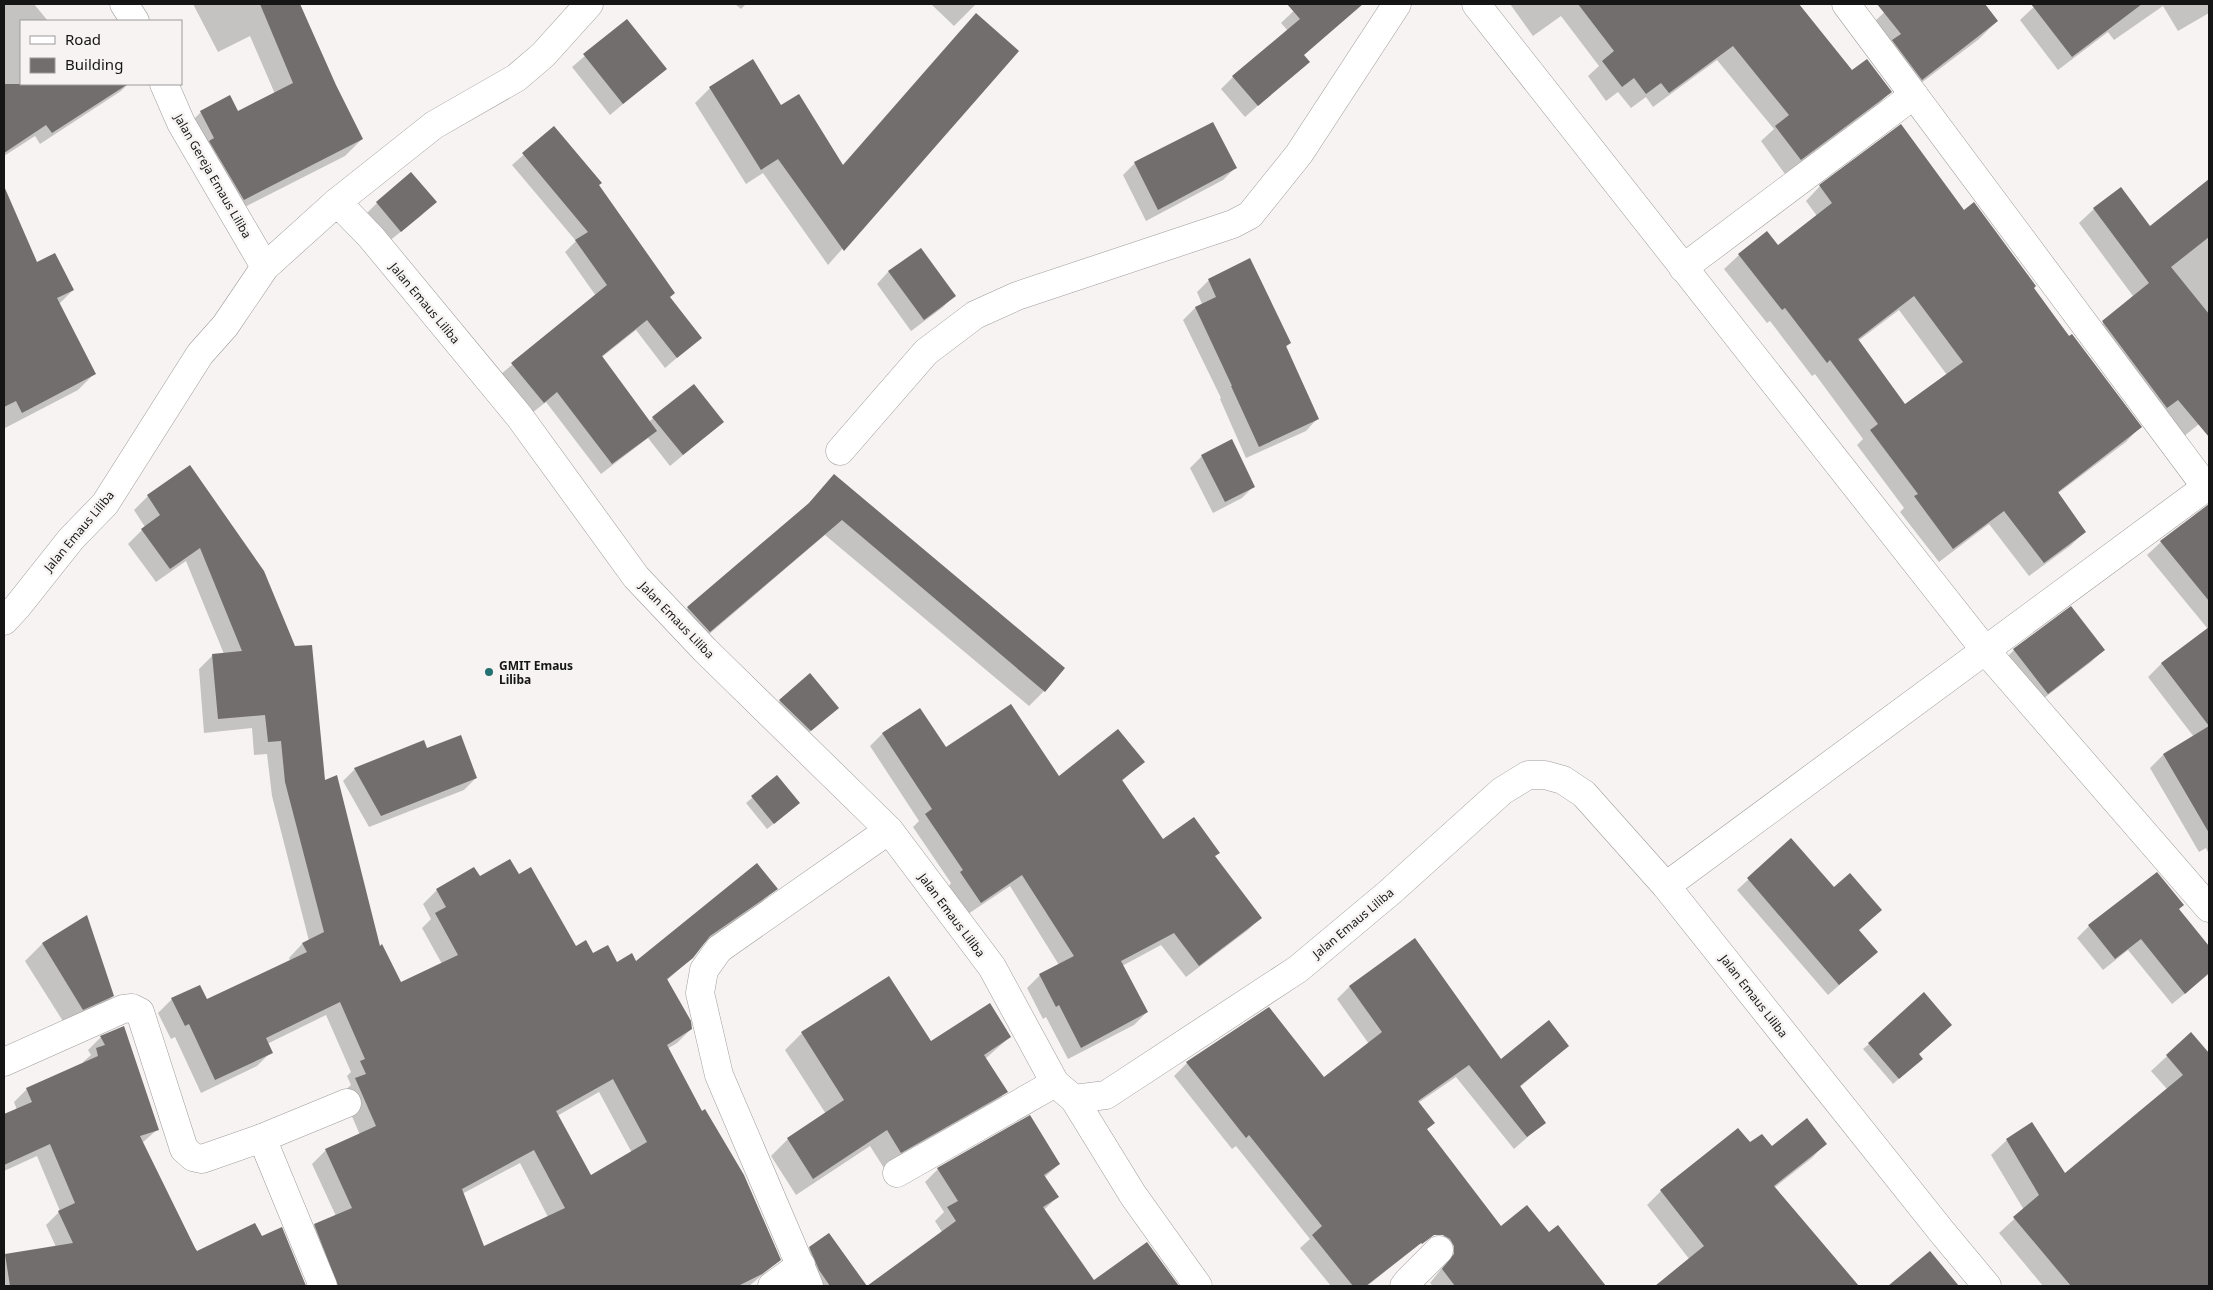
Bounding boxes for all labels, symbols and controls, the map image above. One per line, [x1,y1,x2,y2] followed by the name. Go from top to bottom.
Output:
[20,20,182,85] legend
[65,29,101,49] text: Road
[65,54,123,74] text: Building
[170,110,256,241] street label: Jalan Gereja Emaus Liliba
[385,258,464,347] street label: Jalan Emaus Liliba
[39,487,118,576] street label: Jalan Emaus Liliba
[635,577,718,662] street label: Jalan Emaus Liliba
[499,657,573,688] place label: GMIT Emaus Liliba
[483,666,495,678] marker: GMIT Emaus Liliba
[914,869,989,960] street label: Jalan Emaus Liliba
[1308,884,1397,963] street label: Jalan Emaus Liliba
[1716,950,1792,1041] street label: Jalan Emaus Liliba

